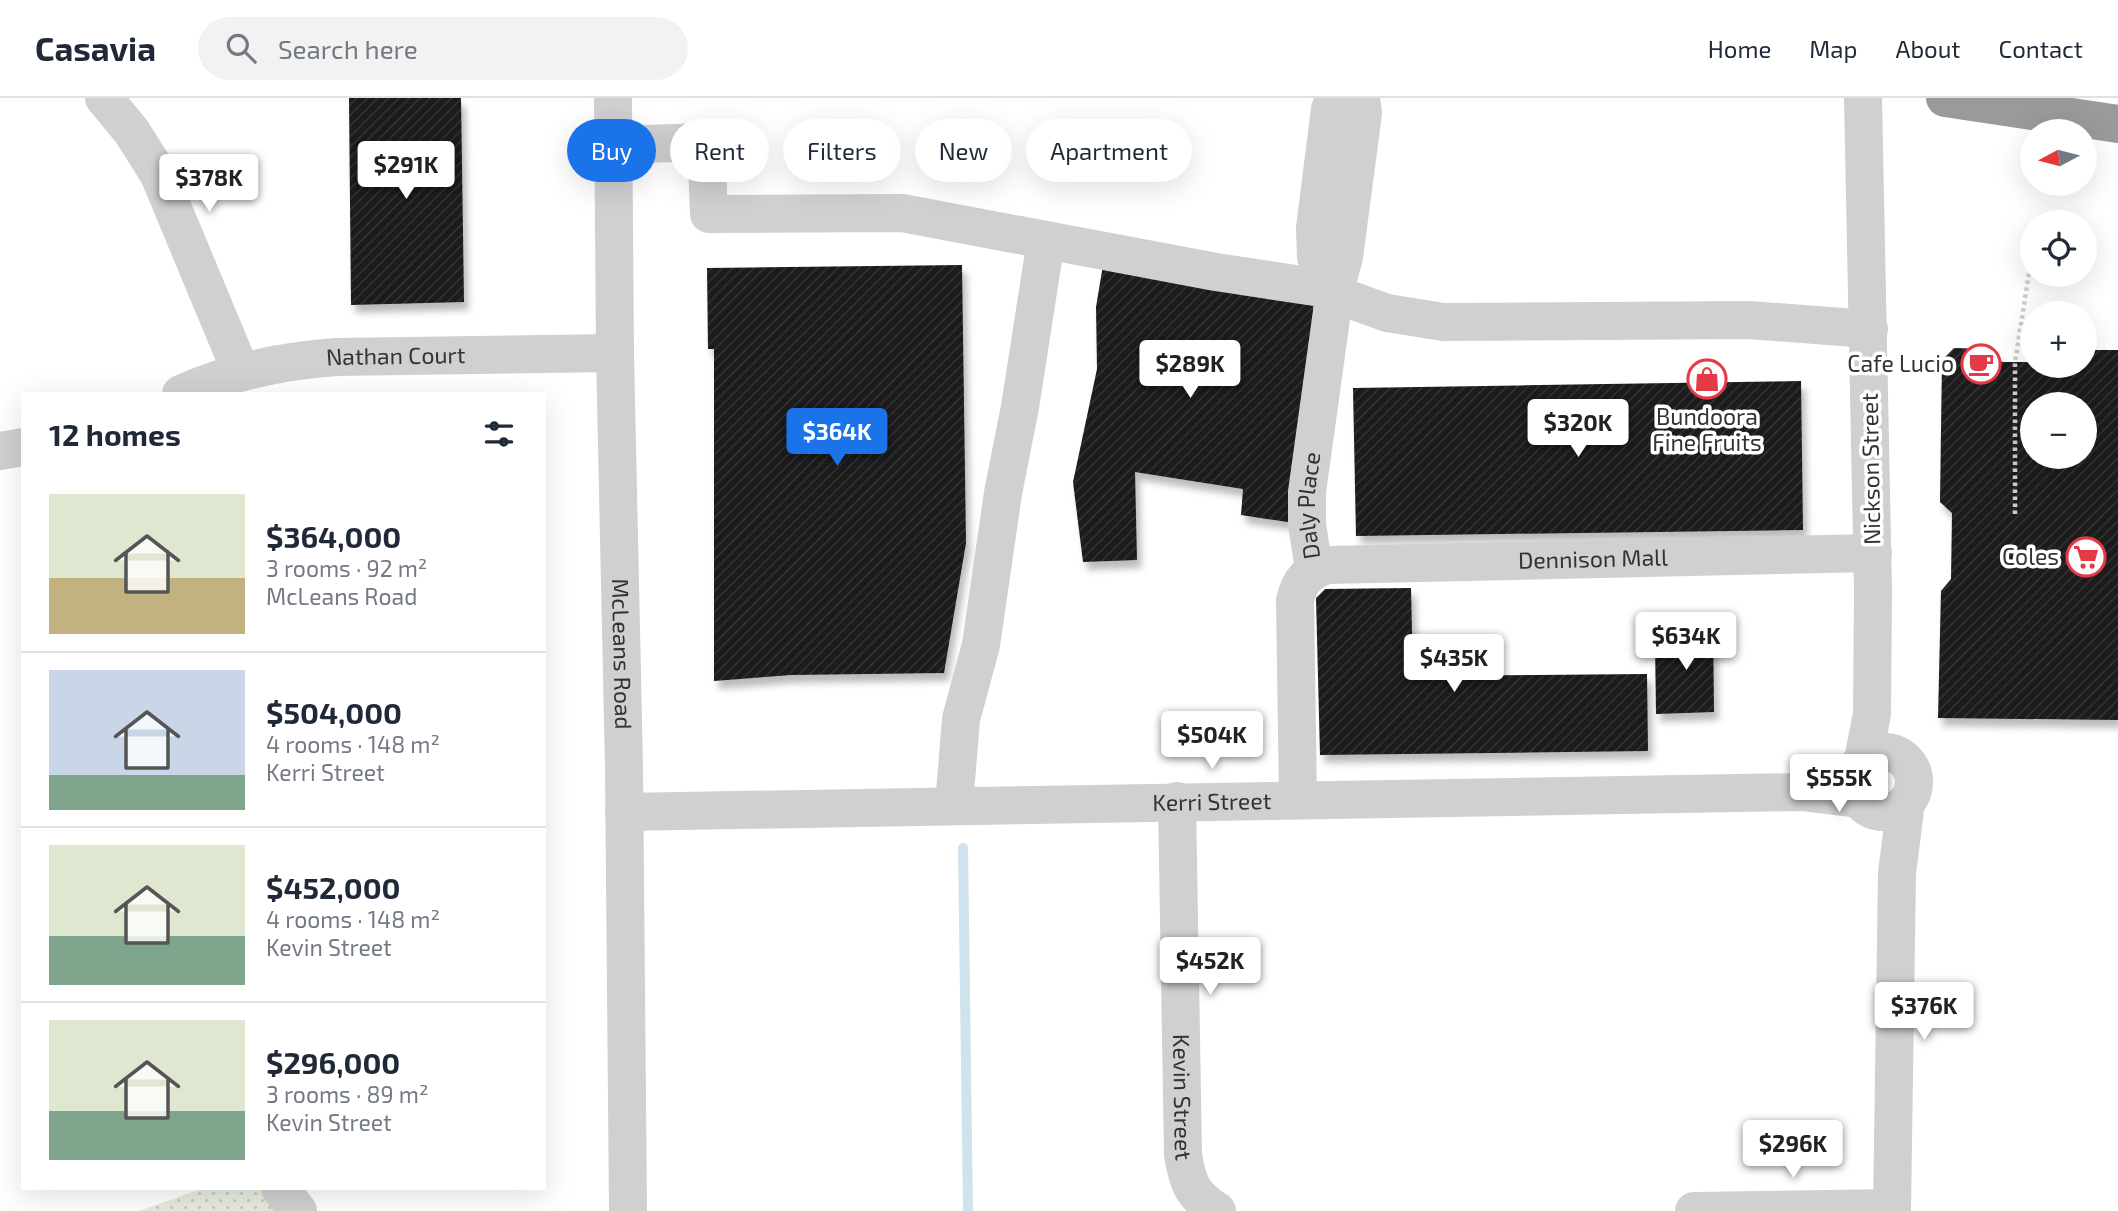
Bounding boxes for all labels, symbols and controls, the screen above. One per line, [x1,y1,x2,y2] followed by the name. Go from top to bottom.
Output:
[198,17,688,80] search box
[35,28,156,68] text: Casavia
[222,29,260,67] icon: search
[278,33,418,64] text: Search here
[1708,34,1771,63] text: Home
[1809,34,1857,63] text: Map
[1895,34,1961,63] text: About
[1999,34,2083,63] text: Contact
[567,119,656,182] chip: Buy
[670,119,769,182] chip: Rent
[783,119,901,182] chip: Filters
[915,119,1012,182] chip: New
[1026,119,1192,182] chip: Apartment
[2020,119,2096,196] north arrow
[2020,119,2097,469] map controls
[357,141,455,201] pin: $291K
[374,150,438,178] text: $291K
[160,155,258,214] pin: $378K
[175,163,243,191] text: $378K
[2020,210,2097,287] button: locate
[2020,301,2097,378] button: +
[325,340,466,371] street label: Nathan Court
[1141,341,1239,400] pin: $289K
[1960,343,2002,385] cafe icon: Cafe Lucio
[1155,349,1225,377] text: $289K
[1847,349,1954,377] place label: Cafe Lucio
[1686,358,1728,400] shop icon: Bundoora Fine Fruits
[2020,392,2097,469] button: −
[1855,393,1885,545] street label: Nickson Street
[1529,400,1627,459] pin: $320K
[1652,402,1762,456] place label: Bundoora Fine Fruits
[788,408,886,468] pin: $364K
[1544,408,1612,436] text: $320K
[480,415,518,453] icon: filters
[49,416,181,452] text: 12 homes
[802,417,872,445] text: $364K
[1292,450,1325,561] street label: Daly Place
[266,518,401,554] text: $364,000
[105,522,189,606] icon: home
[2065,536,2107,578] supermarket icon: Coles
[2002,542,2059,570] place label: Coles
[1518,543,1668,574] street label: Dennison Mall
[266,554,427,582] text: 3 rooms · 92 m²
[607,578,638,730] street label: McLeans Road
[266,582,417,610] text: McLeans Road
[1637,612,1735,672] pin: $634K
[1651,621,1721,649] text: $634K
[1405,634,1503,694] pin: $435K
[1420,643,1488,671] text: $435K
[266,694,402,730] text: $504,000
[105,698,189,782] icon: home
[1163,712,1261,771] pin: $504K
[1177,720,1247,748] text: $504K
[266,730,440,758] text: 4 rooms · 148 m²
[1790,754,1888,814] pin: $555K
[266,758,385,786] text: Kerri Street
[1806,763,1872,791] text: $555K
[1152,786,1272,816] street label: Kerri Street
[266,869,401,905] text: $452,000
[105,873,189,957] icon: home
[266,905,440,933] text: 4 rooms · 148 m²
[266,933,392,961] text: Kevin Street
[1161,937,1259,997] pin: $452K
[1176,946,1244,974] text: $452K
[1875,982,1973,1042] pin: $376K
[1891,991,1957,1019] text: $376K
[1168,1034,1199,1162] street label: Kevin Street
[266,1044,400,1080] text: $296,000
[105,1048,189,1132] icon: home
[266,1080,428,1108] text: 3 rooms · 89 m²
[266,1108,392,1136] text: Kevin Street
[1744,1121,1842,1180] pin: $296K
[1759,1129,1827,1157] text: $296K

